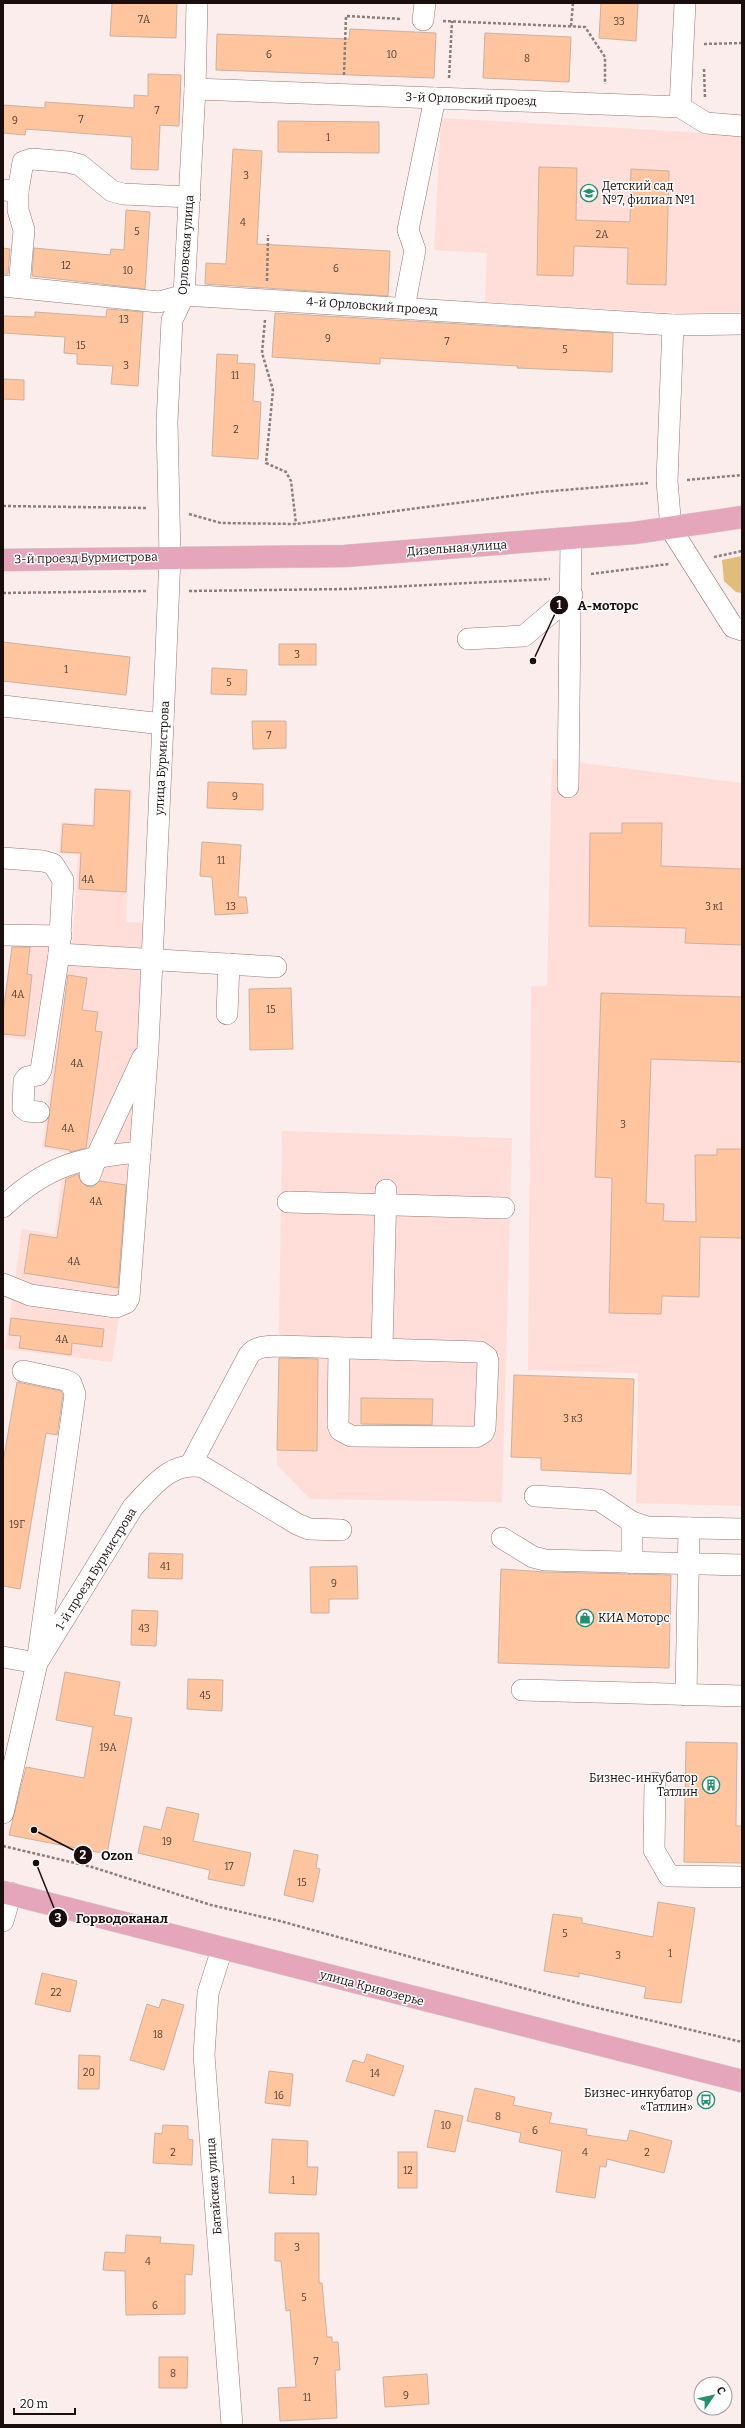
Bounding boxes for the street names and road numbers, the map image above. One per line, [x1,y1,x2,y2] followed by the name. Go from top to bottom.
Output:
[405,90,537,108] street label: 3-й Орловский проезд
[176,194,197,295] street label: Орловская улица
[306,294,438,318] street label: 4-й Орловский проезд
[406,537,508,558] street label: Дизельная улица
[14,550,158,566] street label: 3-й проезд Бурмистрова
[152,700,172,817] street label: улица Бурмистрова
[53,1505,140,1633] street label: 1-й проезд Бурмистрова
[318,1967,426,2009] street label: улица Кривозерье
[204,2137,224,2235] street label: Батайская улица

